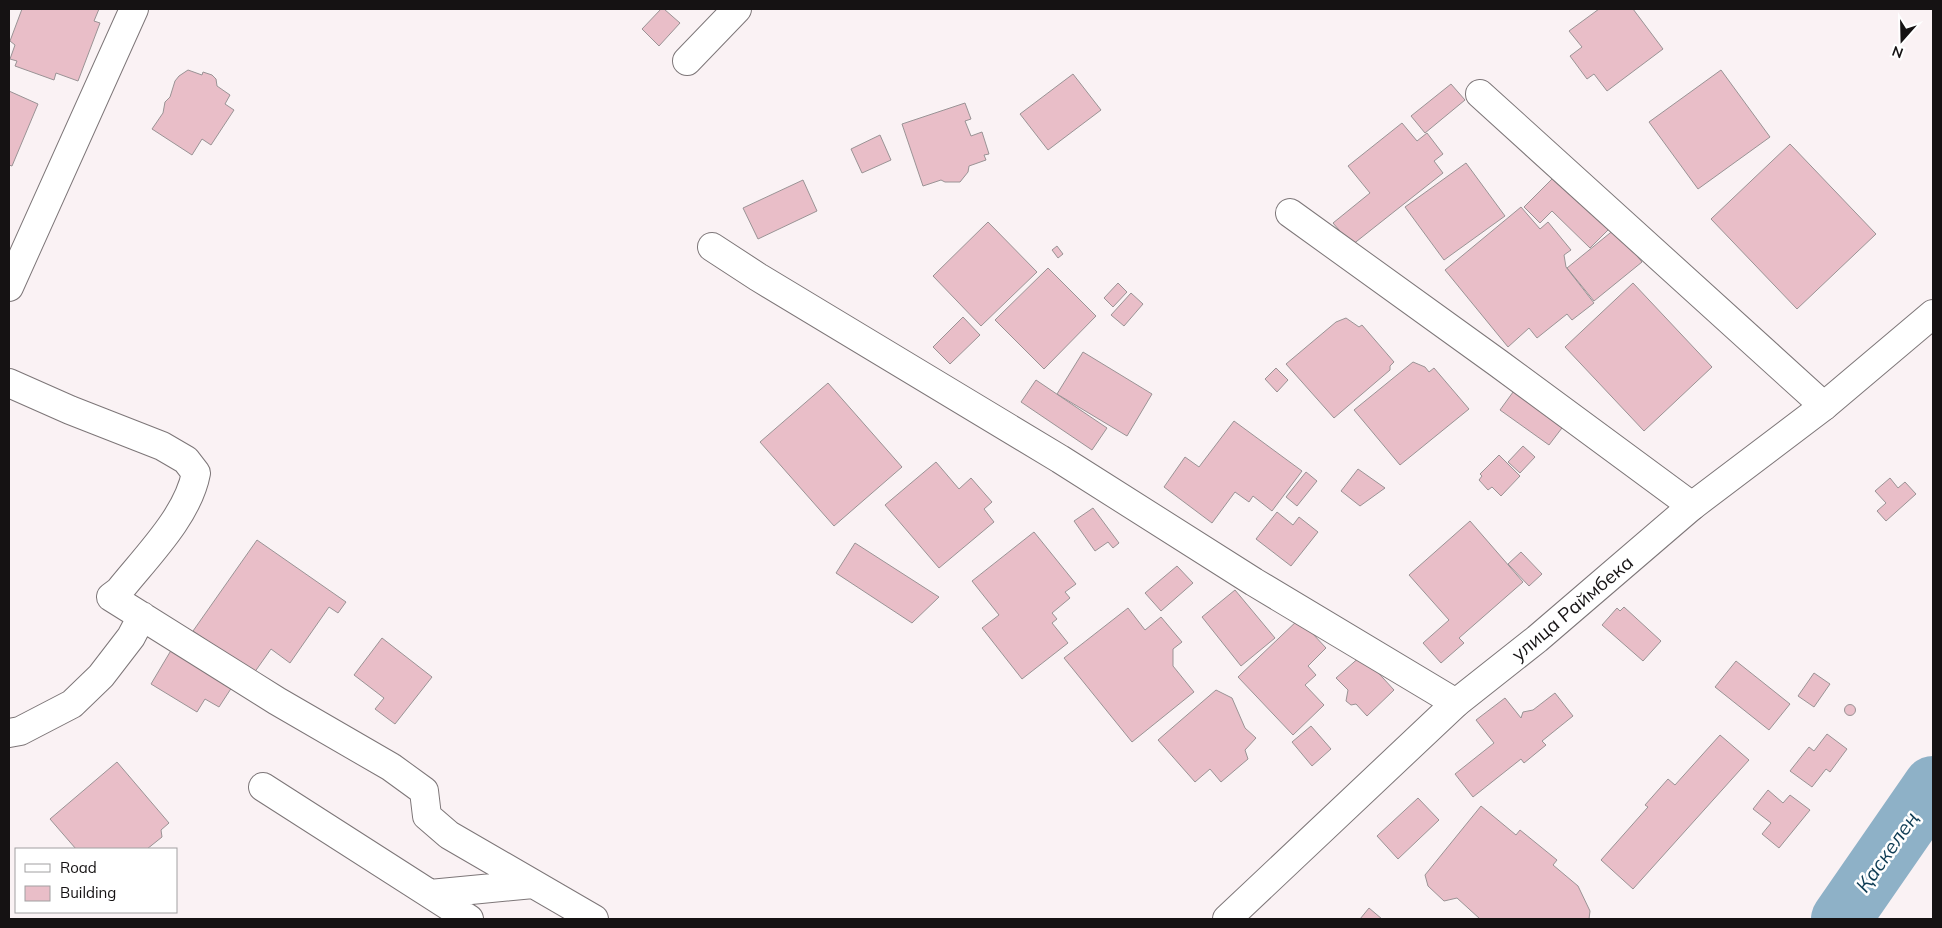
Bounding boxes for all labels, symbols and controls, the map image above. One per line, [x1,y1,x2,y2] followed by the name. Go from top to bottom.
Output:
[1877,15,1927,65] north arrow
[1890,42,1906,62] text: N
[1506,550,1638,666] street label: улица Раймбека
[1850,807,1923,897] water label: Қаскелең
[15,848,178,913] legend
[60,858,97,877] text: Road
[60,883,116,902] text: Building

